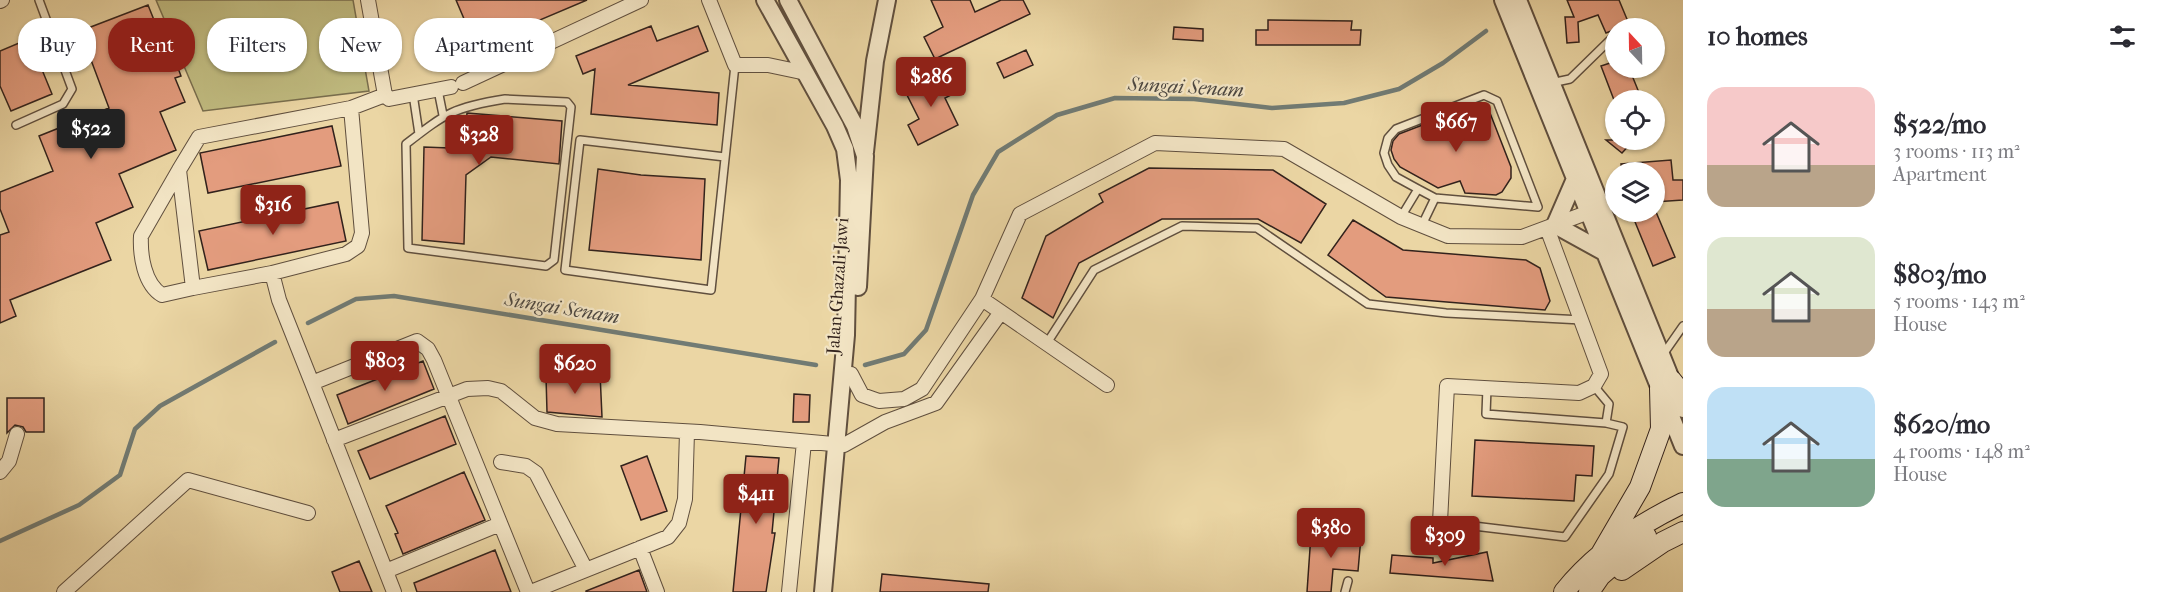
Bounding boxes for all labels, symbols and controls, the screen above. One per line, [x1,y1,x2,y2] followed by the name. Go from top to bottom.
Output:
[18,18,96,72] chip: Buy
[108,18,195,72] chip: Rent
[207,18,307,72] chip: Filters
[319,18,402,72] chip: New
[414,18,555,72] chip: Apartment
[1605,18,1665,78] north arrow
[1605,18,1665,222] map controls
[2106,20,2139,53] icon: filters
[1707,21,1808,52] text: 10 homes
[895,57,967,108] pin: $286
[910,65,952,88] text: $286
[1127,72,1245,102] water label: Sungai Senam
[1605,90,1665,150] button: locate
[1420,102,1492,153] pin: $667
[55,109,127,160] pin: $522
[1893,109,1986,140] text: $522/mo
[1435,110,1477,133] text: $667
[1755,111,1827,183] icon: home
[443,115,515,166] pin: $328
[71,117,111,140] text: $522
[459,123,499,146] text: $328
[1893,140,2020,163] text: 3 rooms · 113 m²
[1605,162,1665,222] button: layers
[1893,163,1987,186] text: Apartment
[237,185,309,236] pin: $316
[254,193,292,216] text: $316
[823,216,853,357] street label: Jalan Ghazali Jawi
[1893,259,1986,290] text: $803/mo
[1755,261,1827,333] icon: home
[502,287,621,328] water label: Sungai Senam
[1893,290,2025,313] text: 5 rooms · 143 m²
[1893,313,1947,336] text: House
[349,341,421,392] pin: $803
[539,344,611,395] pin: $620
[365,349,405,372] text: $803
[553,352,597,375] text: $620
[1893,409,1990,440] text: $620/mo
[1755,411,1827,483] icon: home
[1893,440,2030,463] text: 4 rooms · 148 m²
[1893,463,1947,486] text: House
[720,474,792,525] pin: $411
[737,482,775,505] text: $411
[1295,508,1367,559] pin: $380
[1311,516,1351,539] text: $380
[1409,516,1481,567] pin: $309
[1425,524,1465,547] text: $309

